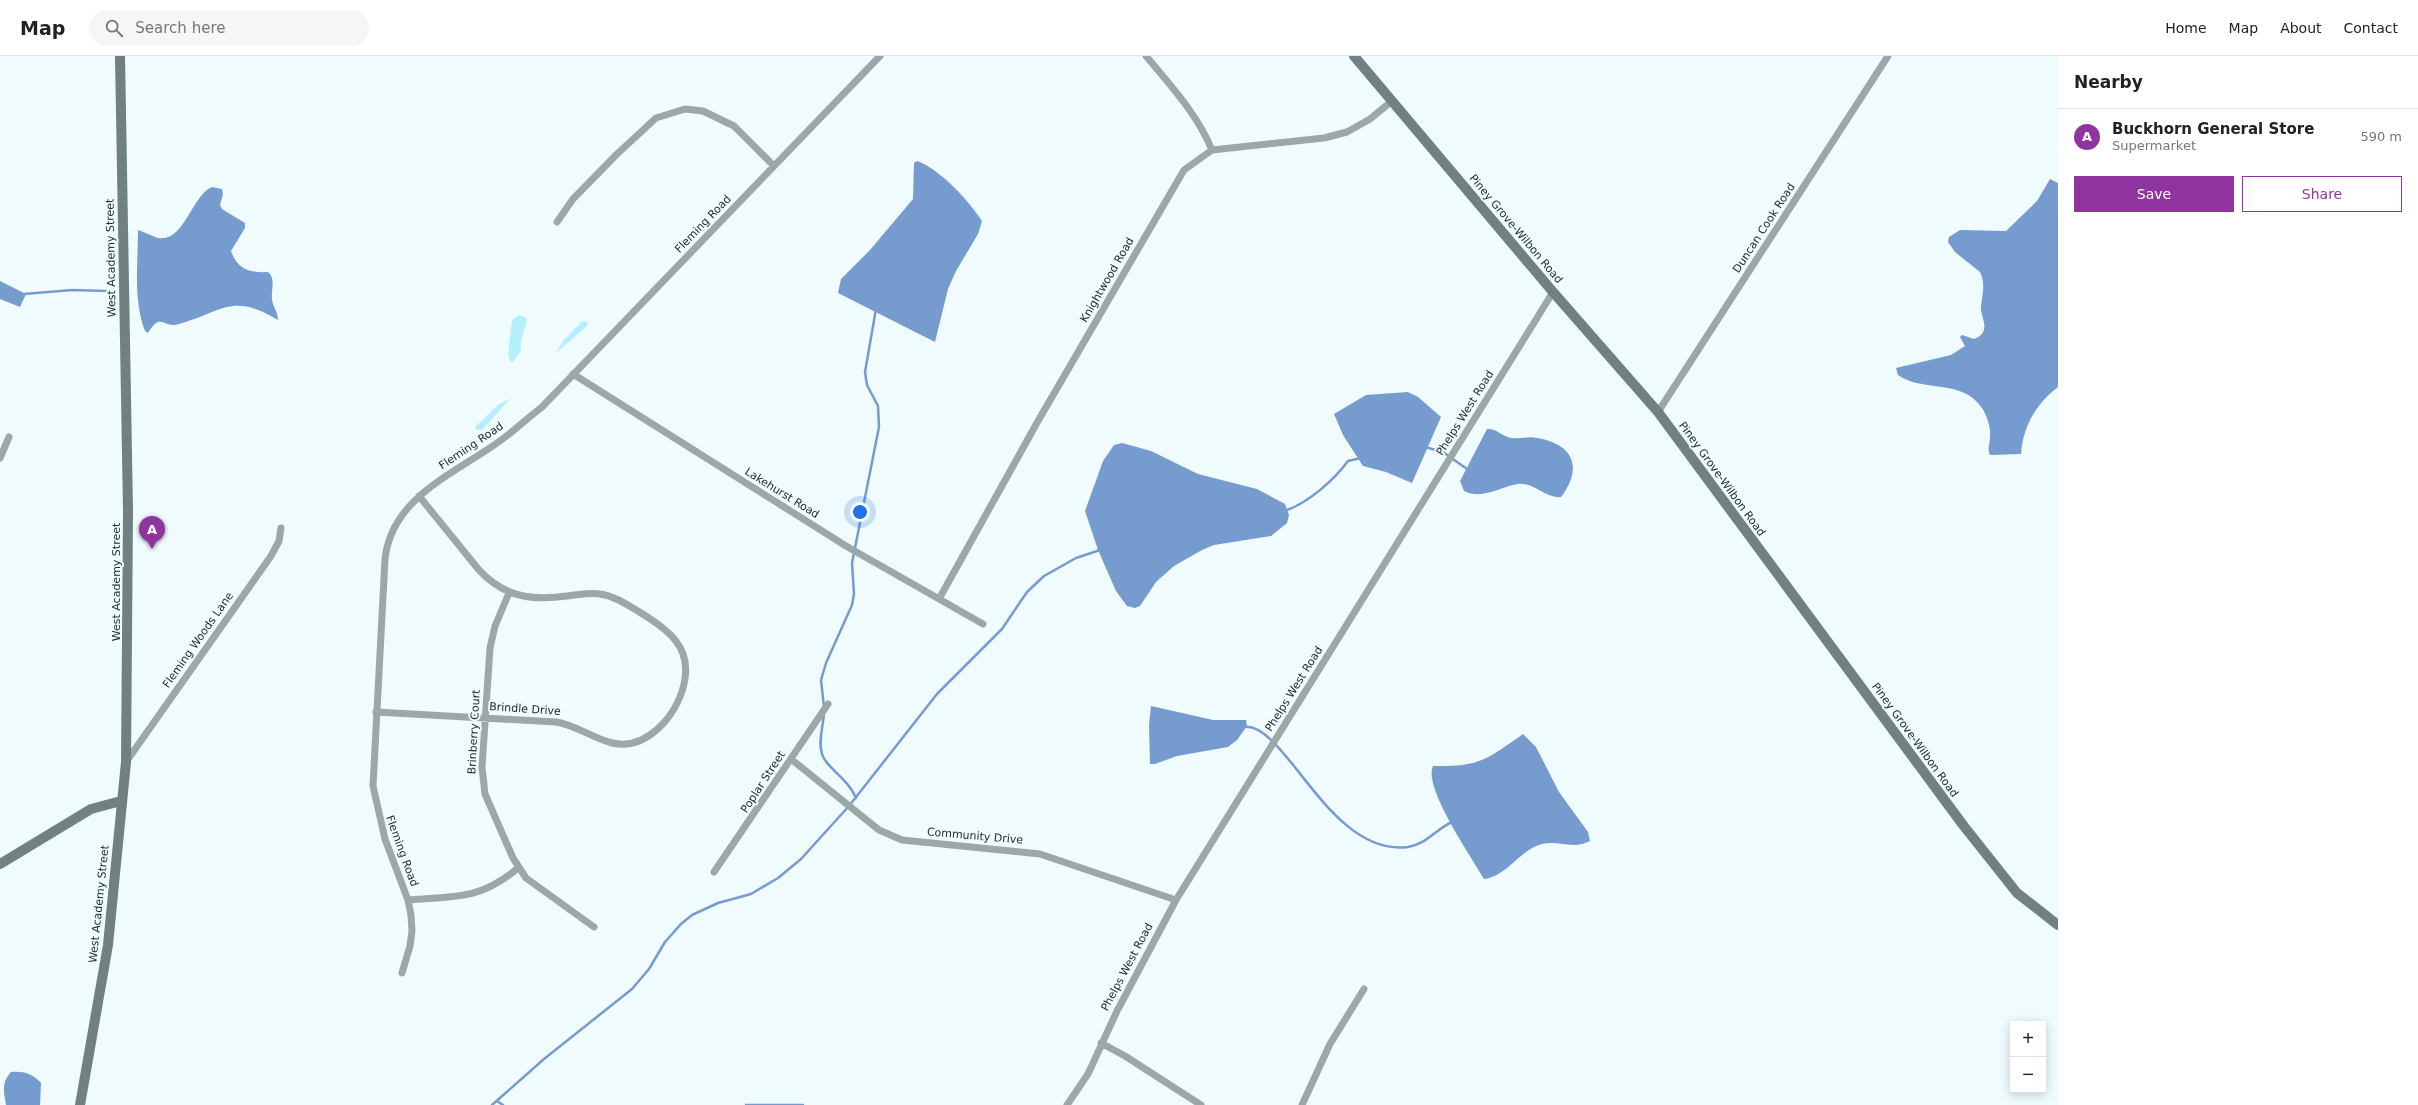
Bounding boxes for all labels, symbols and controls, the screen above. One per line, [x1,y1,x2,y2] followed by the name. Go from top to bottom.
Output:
[89,10,369,46] search box
[20,17,65,39] text: Map
[103,17,125,39] icon: search
[135,19,225,37] text: Search here
[2165,20,2207,36] text: Home
[2229,20,2258,36] text: Map
[2280,20,2322,36] text: About
[2344,20,2398,36] text: Contact
[2074,72,2143,92] text: Nearby
[2112,120,2314,138] text: Buckhorn General Store
[2082,129,2092,144] text: A
[2360,129,2402,144] text: 590 m
[2112,138,2196,153] text: Supermarket
[1467,172,1565,286] street label: Piney Grove-Wilbon Road
[2074,176,2234,212] button: Save
[2242,176,2402,212] button: Share
[1730,181,1798,275] street label: Duncan Cook Road
[672,193,734,255] street label: Fleming Road
[103,198,119,317] street label: West Academy Street
[1077,235,1137,325] street label: Knightwood Road
[1434,368,1496,458] street label: Phelps West Road
[1676,419,1768,539] street label: Piney Grove-Wilbon Road
[436,420,506,472] street label: Fleming Road
[742,465,822,521] street label: Lakehurst Road
[850,502,870,522] your location
[139,516,165,549] pin: A
[110,522,123,641] street label: West Academy Street
[160,589,236,690] street label: Fleming Woods Lane
[1263,644,1325,734] street label: Phelps West Road
[1869,680,1961,800] street label: Piney Grove-Wilbon Road
[465,689,483,775] street label: Brinberry Court
[489,700,561,718] street label: Brindle Drive
[738,748,788,815] street label: Poplar Street
[383,814,421,888] street label: Fleming Road
[926,825,1024,847] street label: Community Drive
[86,844,112,964] street label: West Academy Street
[1098,921,1156,1013] street label: Phelps West Road
[2010,1021,2046,1093] map controls
[2010,1021,2046,1057] button: +
[2010,1057,2046,1093] button: −

